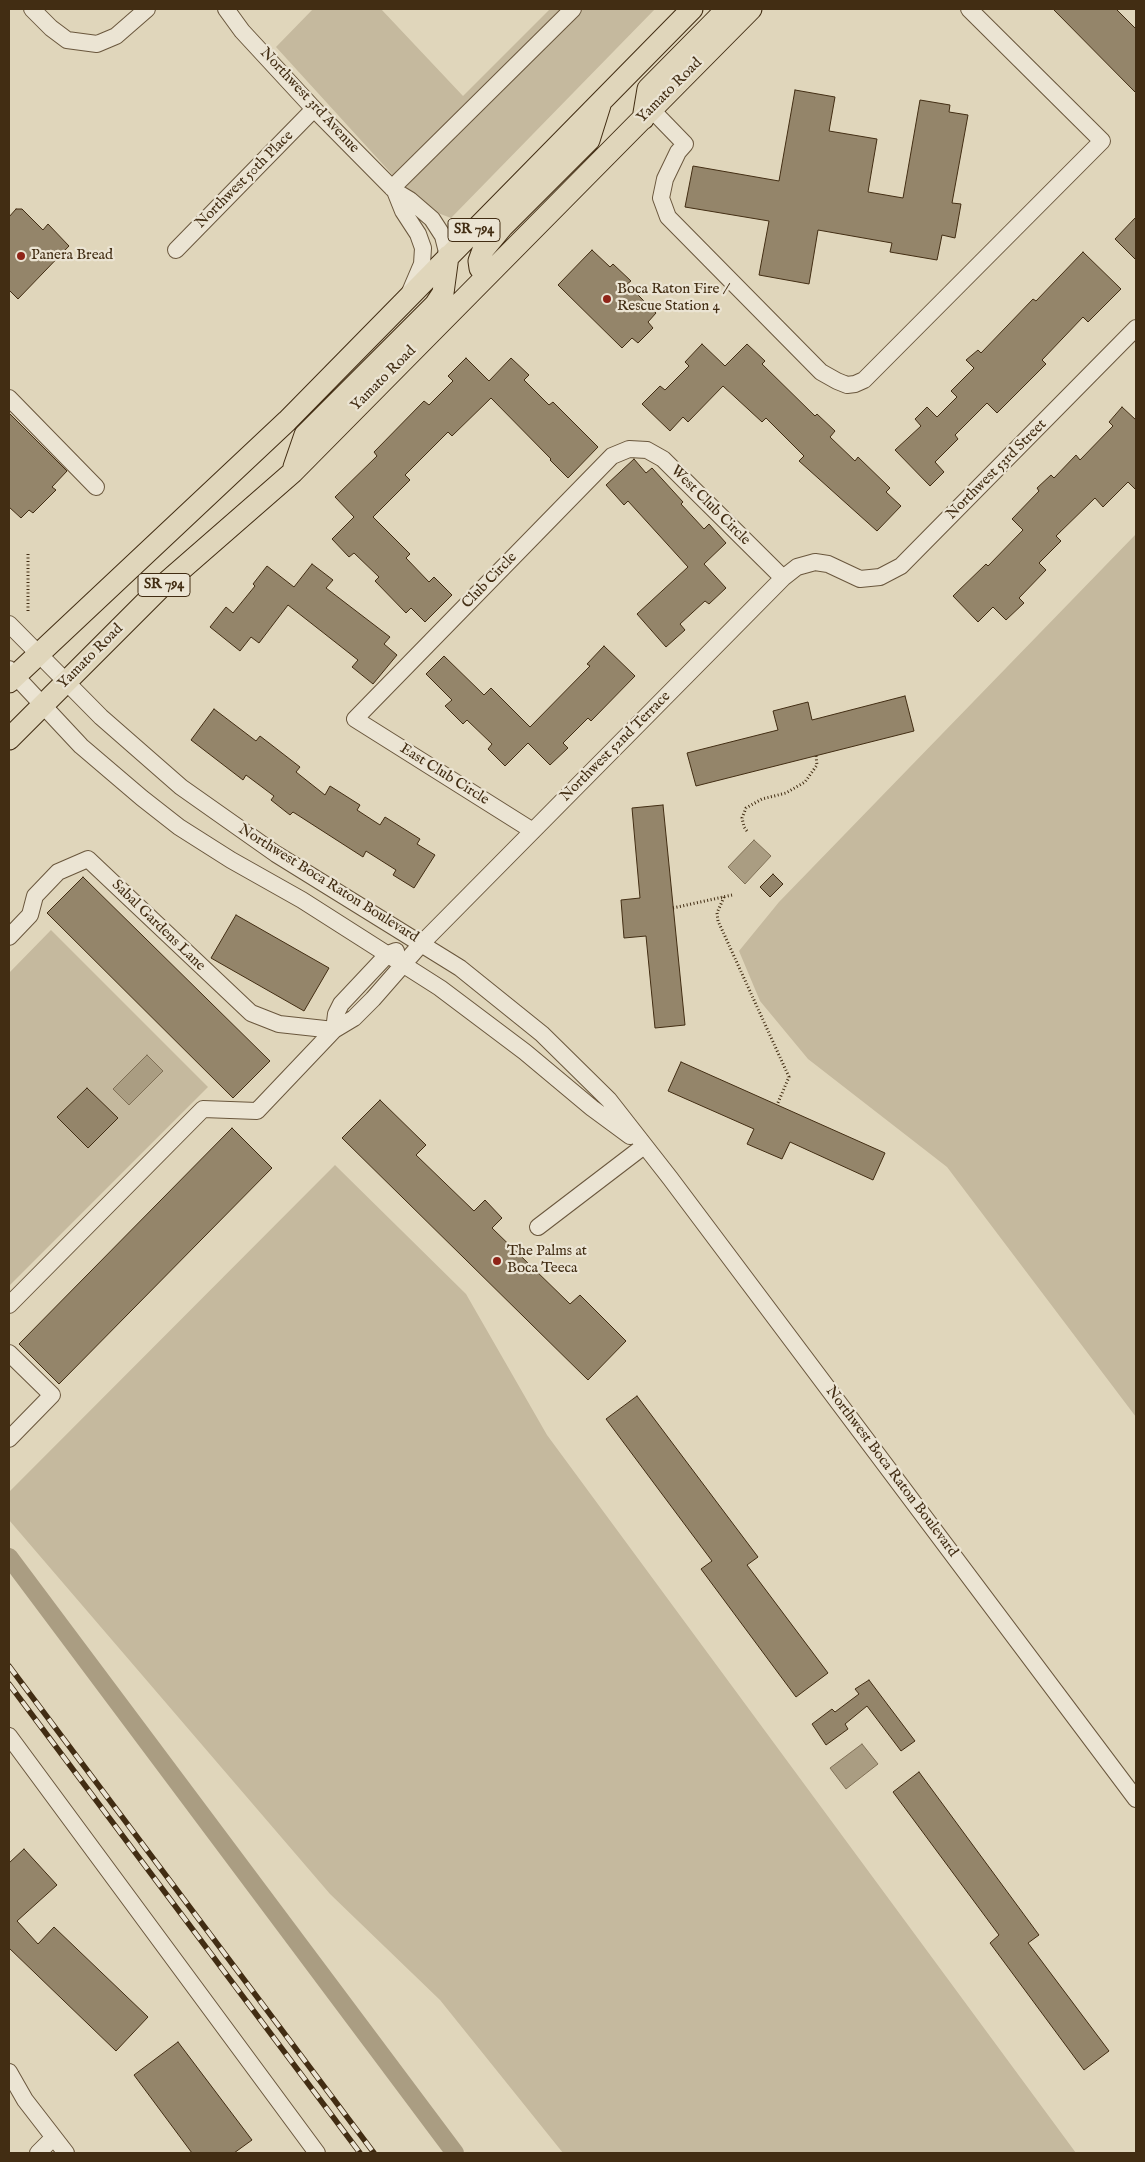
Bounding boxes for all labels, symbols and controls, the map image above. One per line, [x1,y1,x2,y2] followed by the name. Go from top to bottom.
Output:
[255,45,363,157] street label: Northwest 3rd Avenue
[634,55,706,127] street label: Yamato Road
[192,127,298,233] street label: Northwest 50th Place
[448,218,500,242] road number: SR 794
[31,247,113,265] place label: Panera Bread
[15,250,27,262] marker: Panera Bread
[617,281,728,316] place label: Boca Raton Fire / Rescue Station 4
[601,293,613,305] marker: Boca Raton Fire / Rescue Station 4
[348,343,420,415] street label: Yamato Road
[943,416,1051,524] street label: Northwest 53rd Street
[666,462,754,550] street label: West Club Circle
[459,549,521,613] street label: Club Circle
[138,574,190,596] road number: SR 794
[55,621,127,693] street label: Yamato Road
[557,688,675,806] street label: Northwest 52nd Terrace
[396,740,492,810] street label: East Club Circle
[235,821,421,947] street label: Northwest Boca Raton Boulevard
[107,877,209,975] street label: Sabal Gardens Lane
[507,1243,587,1278] place label: The Palms at Boca Teeca
[491,1255,503,1267] marker: The Palms at Boca Teeca
[821,1383,961,1561] street label: Northwest Boca Raton Boulevard

